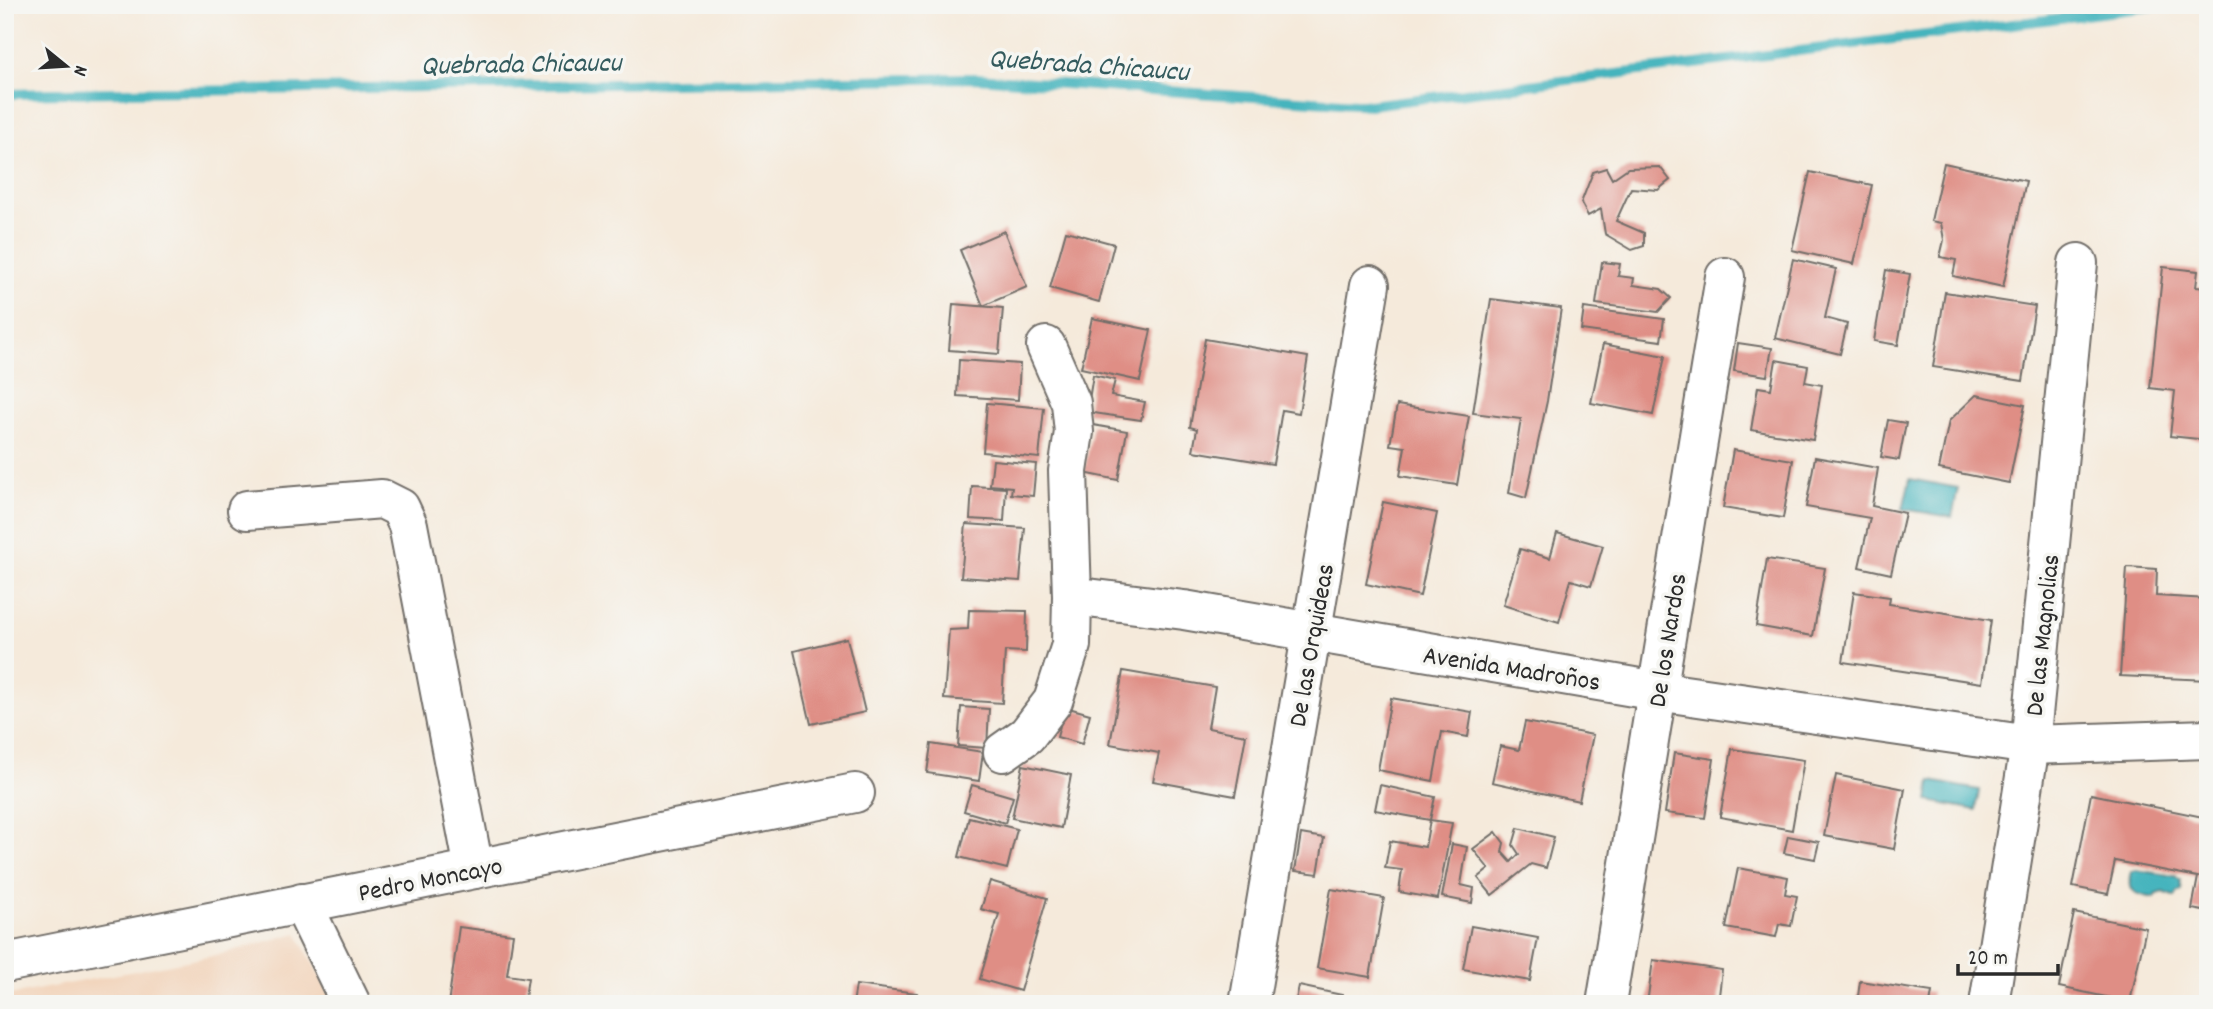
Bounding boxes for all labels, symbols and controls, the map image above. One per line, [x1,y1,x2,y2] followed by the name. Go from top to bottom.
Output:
[32,32,102,102] north arrow
[987,41,1192,95] water label: Quebrada Chicaucu
[420,45,624,89] water label: Quebrada Chicaucu
[65,62,93,79] text: N
[2018,553,2071,718] street label: De las Magnolias
[1281,561,1346,730] street label: De las Orquideas
[1641,571,1698,710] street label: De los Nardos
[1420,638,1603,703] street label: Avenida Madroños
[355,849,506,914] street label: Pedro Moncayo
[1958,932,2057,976] scale bar
[1968,945,2008,975] text: 20 m

